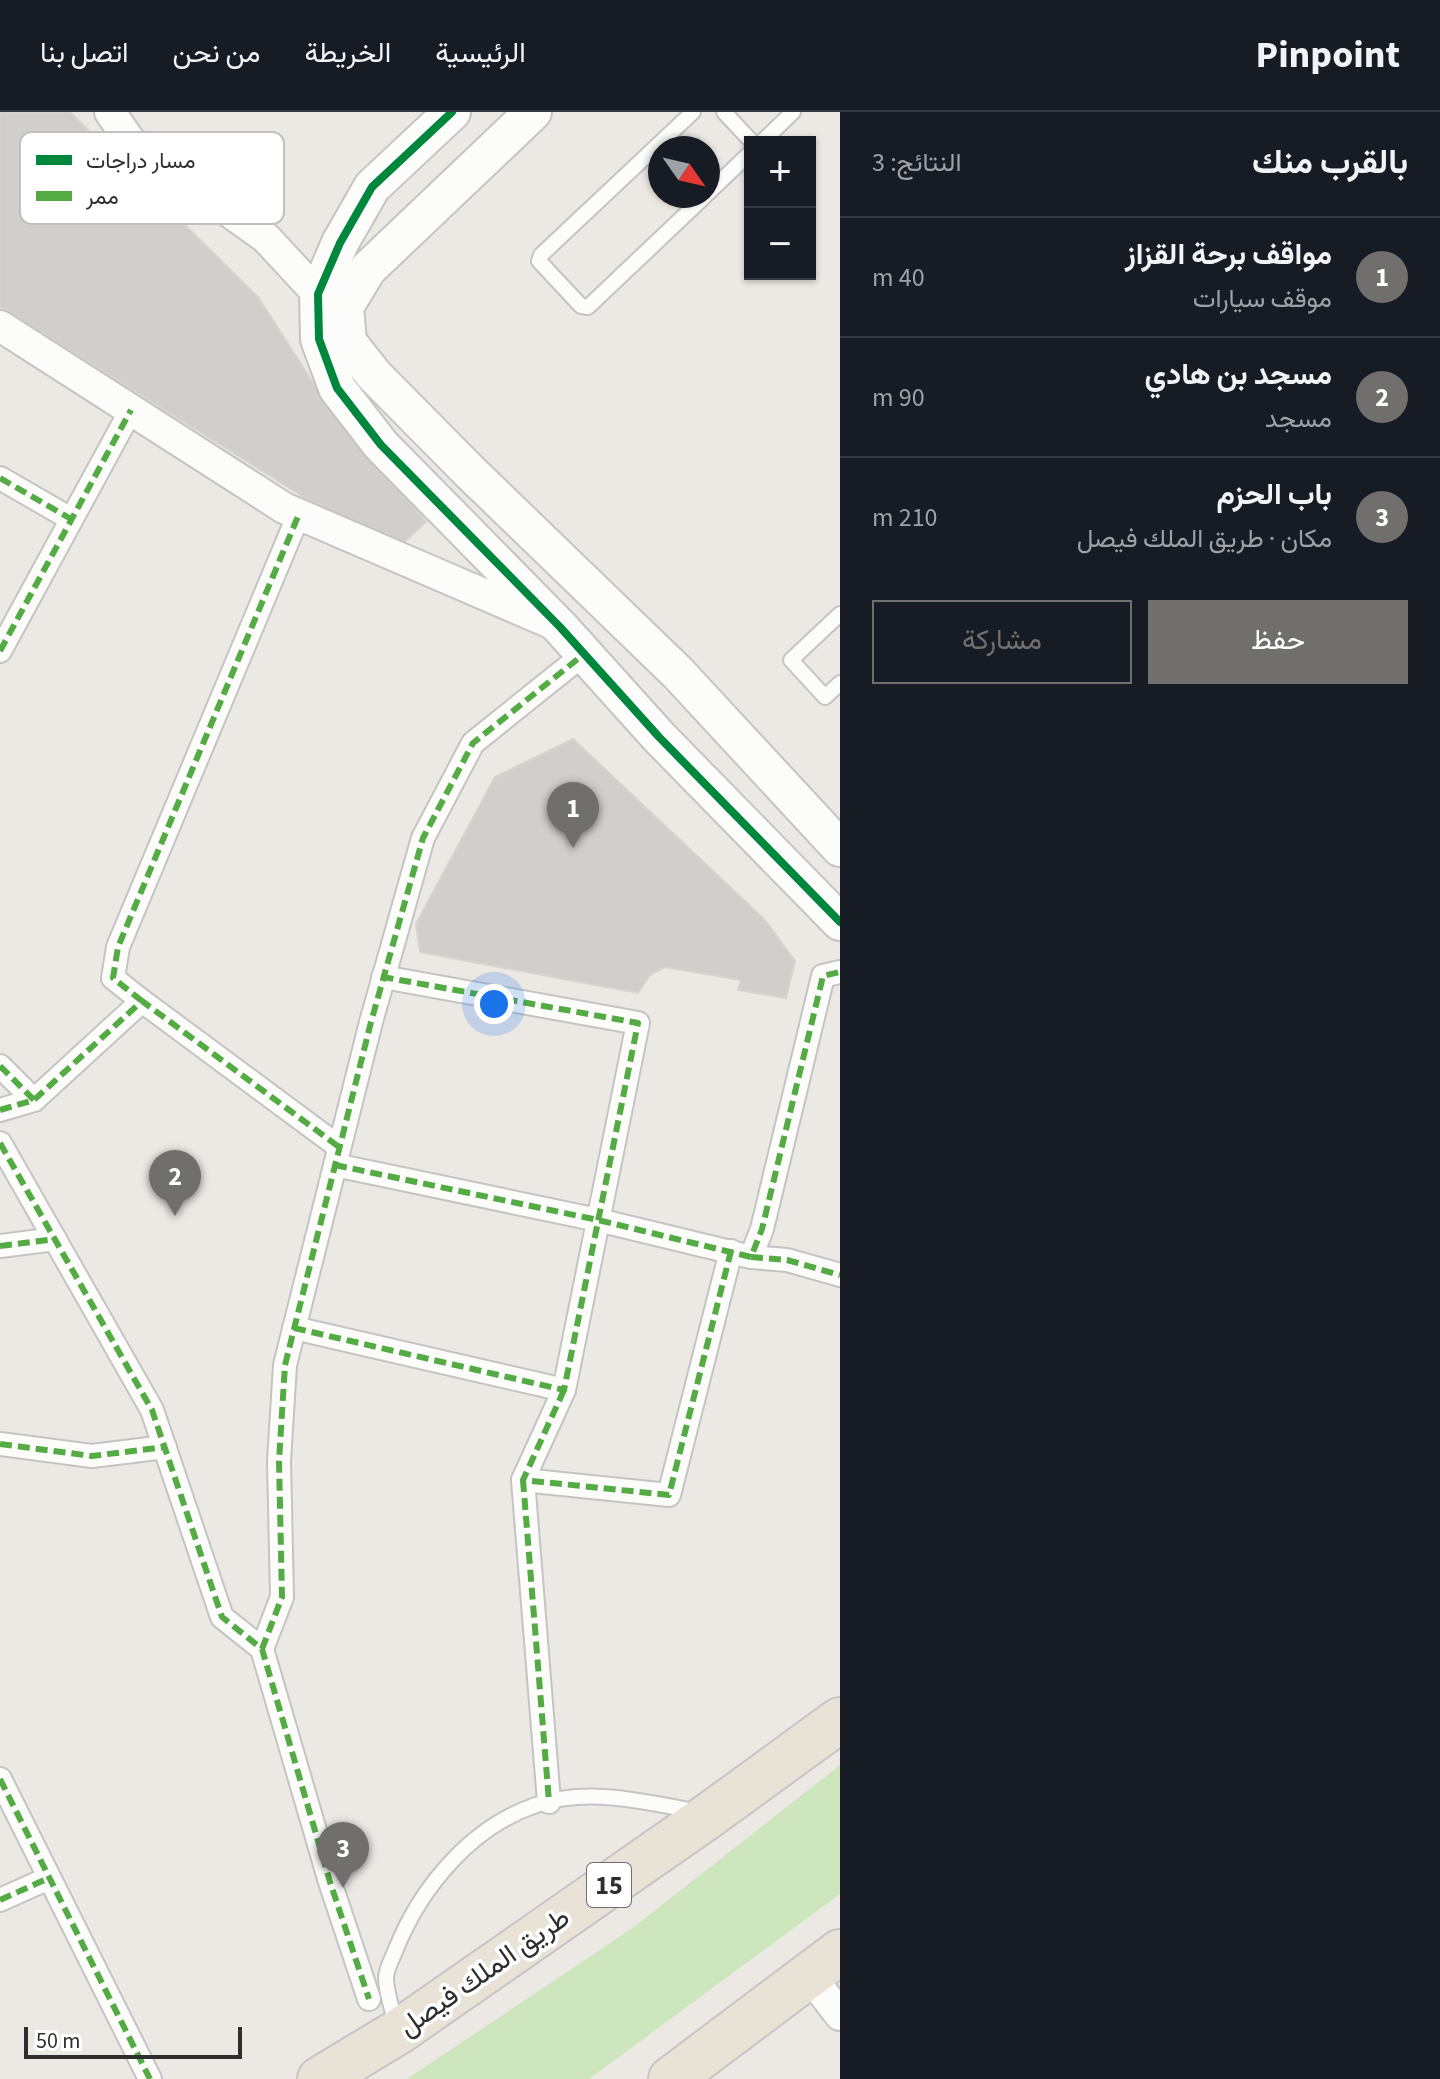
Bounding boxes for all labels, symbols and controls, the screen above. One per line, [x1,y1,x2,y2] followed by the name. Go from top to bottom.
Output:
[1255,28,1400,82] text: Pinpoint
[40,33,129,73] text: اتصل بنا
[173,33,261,73] text: من نحن
[305,33,391,73] text: الخريطة
[435,33,526,73] text: الرئيسية
[20,132,284,224] legend
[648,136,720,208] north arrow
[744,136,816,280] map controls
[744,136,816,208] button: +
[1252,138,1408,187] text: بالقرب منك
[872,144,962,181] text: النتائج: 3
[86,145,195,177] text: مسار دراجات
[85,181,119,213] text: ممر
[744,208,816,280] button: −
[1125,233,1332,276] text: مواقف برحة القزاز
[872,259,925,296] text: 40 m
[1375,259,1389,296] text: 1
[1193,280,1332,317] text: موقف سيارات
[1145,353,1332,396] text: مسجد بن هادي
[872,379,925,416] text: 90 m
[1375,379,1389,416] text: 2
[1265,400,1332,437] text: مسجد
[1217,473,1332,516] text: باب الحزم
[872,499,938,536] text: 210 m
[1375,499,1389,536] text: 3
[1077,520,1332,557] text: مكان · طريق الملك فيصل
[872,600,1132,684] button: مشاركة
[1148,600,1408,684] button: حفظ
[547,782,599,848] pin: 1
[474,984,514,1024] your location
[149,1150,201,1216] pin: 2
[317,1822,369,1888] pin: 3
[587,1863,631,1907] road number: 15
[390,1898,578,2046] street label: طريق الملك فيصل
[24,2023,242,2059] scale bar
[36,2025,81,2057] text: 50 m

